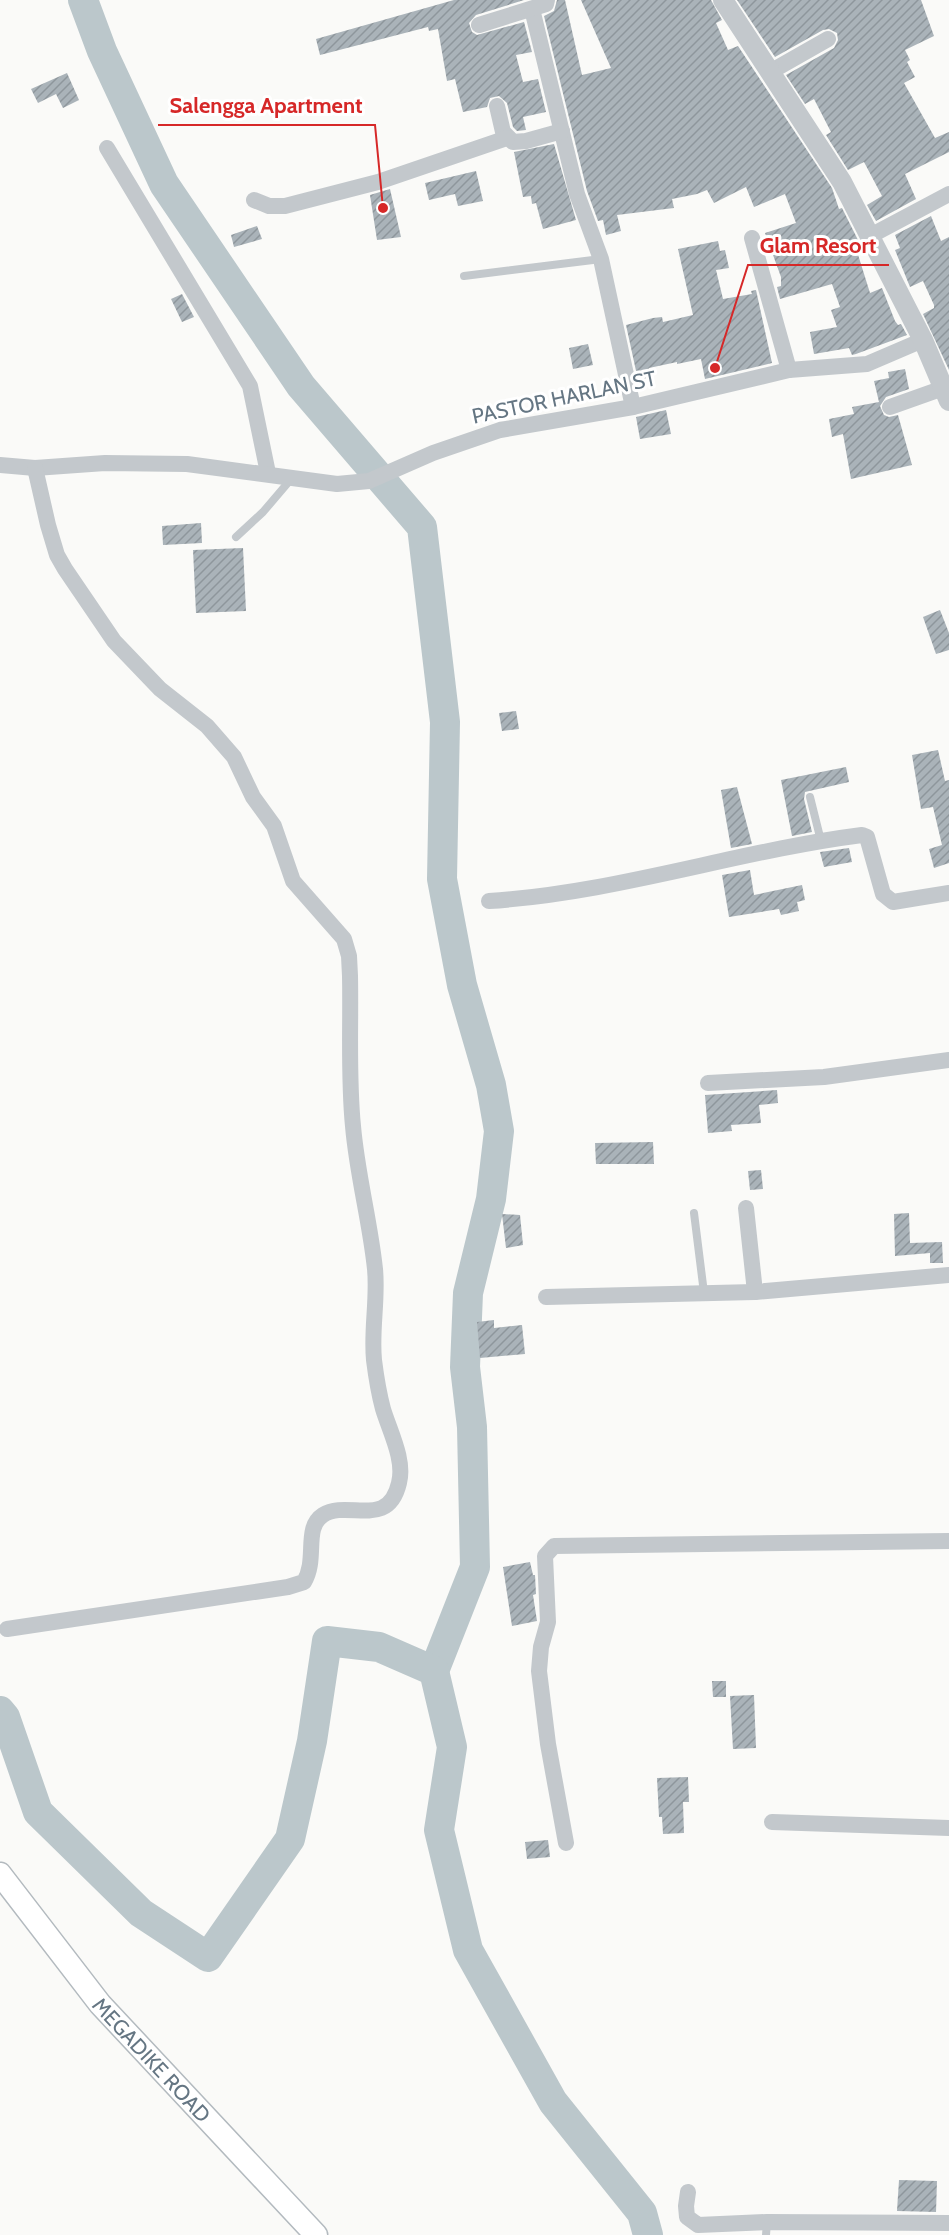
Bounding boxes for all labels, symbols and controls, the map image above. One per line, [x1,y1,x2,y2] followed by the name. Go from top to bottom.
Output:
[158,85,375,125] callout: Salengga Apartment
[170,92,363,119] text: Salengga Apartment
[748,225,889,265] callout: Glam Resort
[760,232,877,259] text: Glam Resort
[470,365,658,429] street label: PASTOR HARLAN ST
[88,1992,216,2127] street label: MEGADIKE ROAD

